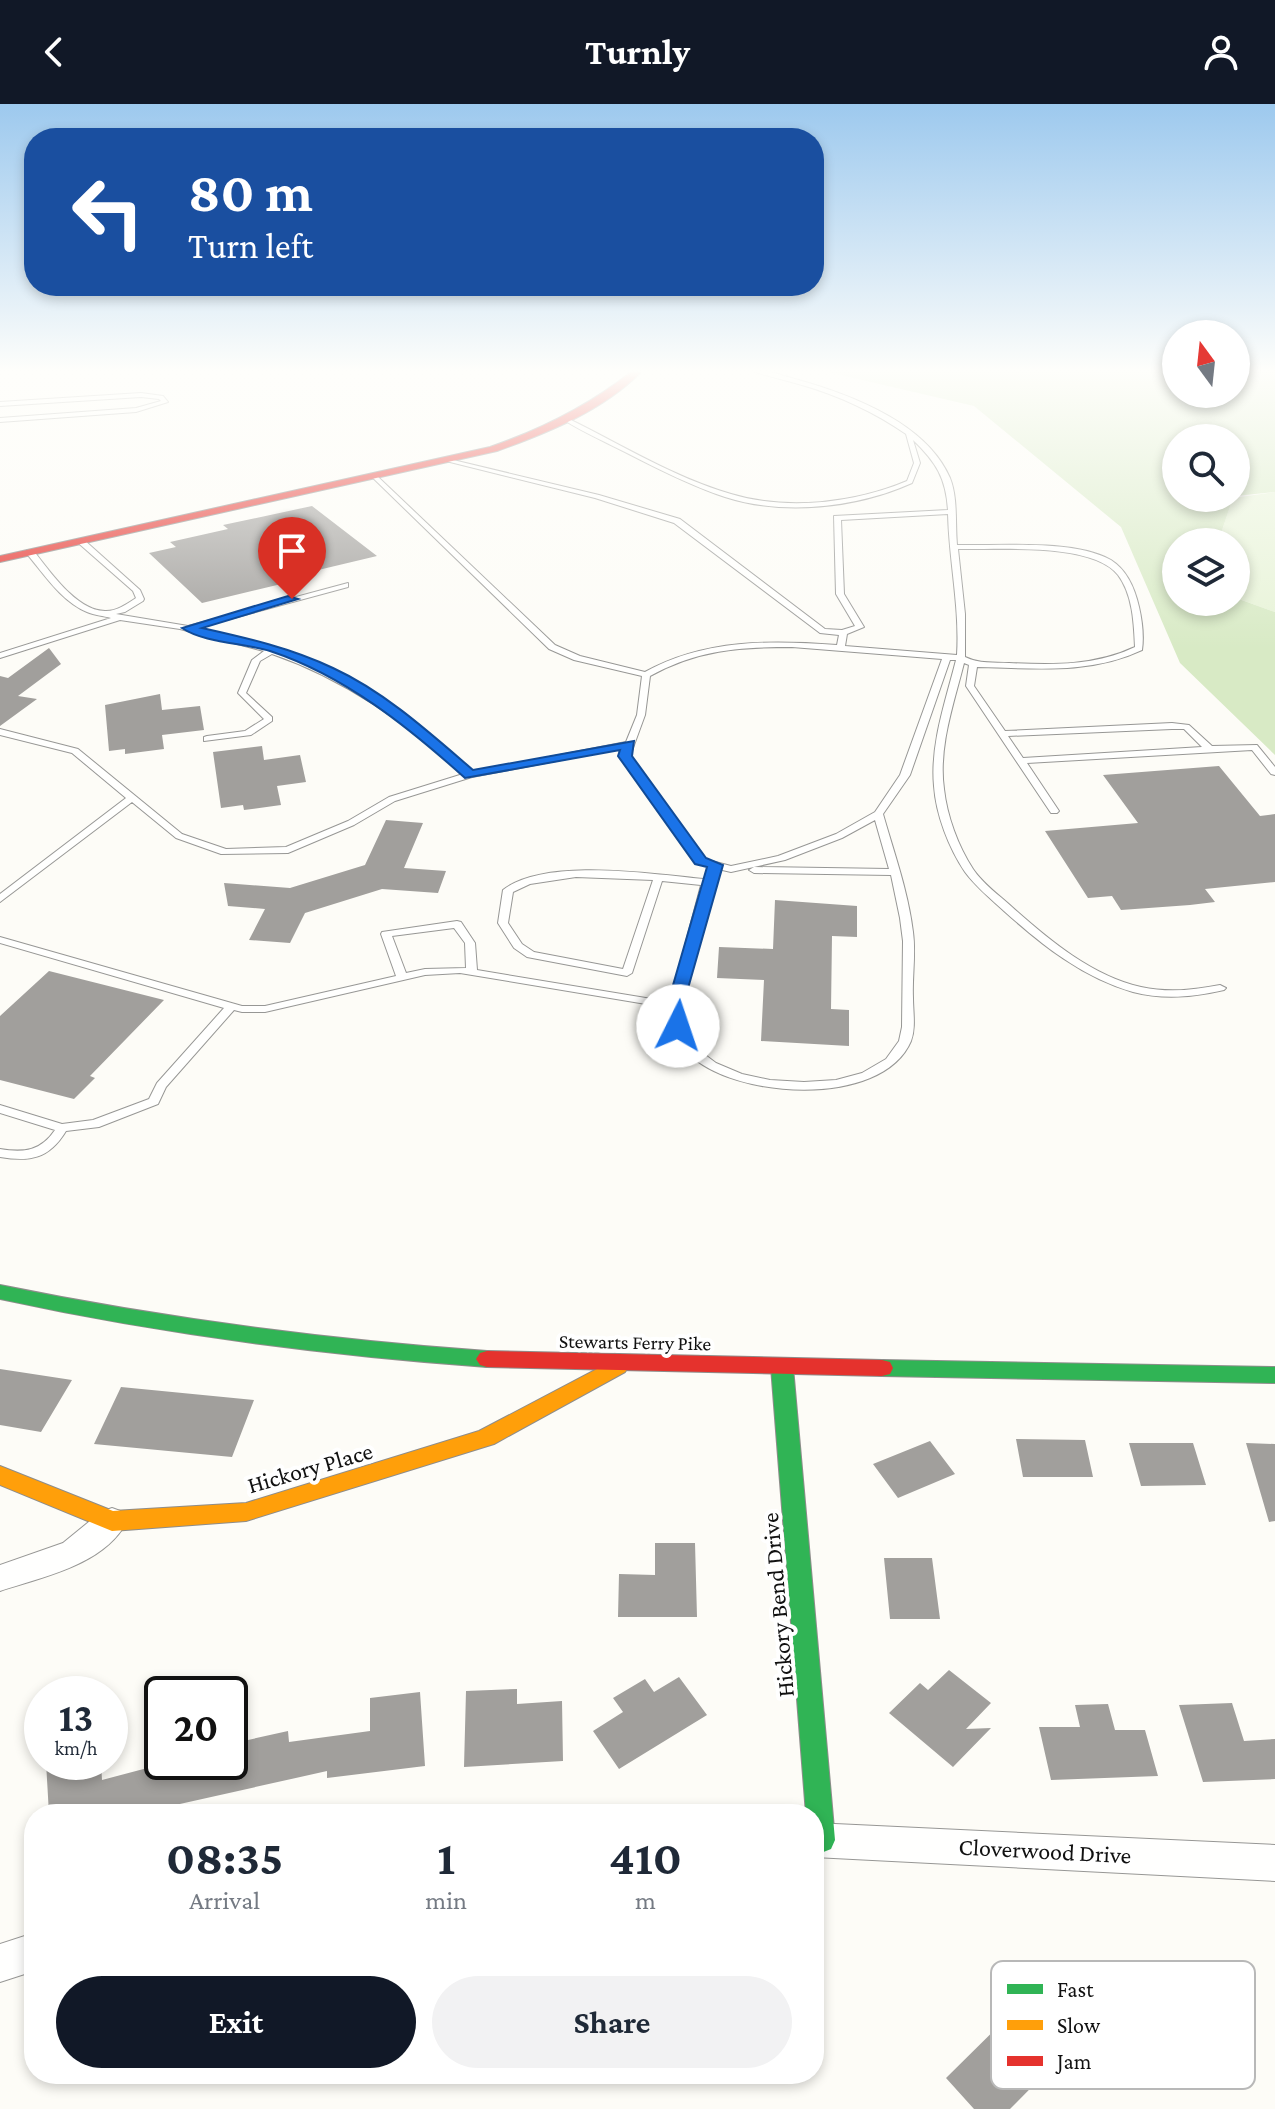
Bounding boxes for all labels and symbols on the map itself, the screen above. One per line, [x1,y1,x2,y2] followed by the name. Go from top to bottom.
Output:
[1162,320,1250,408] north arrow
[258,517,326,599] pin
[636,984,720,1068] position arrow
[559,1330,712,1355] street label: Stewarts Ferry Pike
[244,1437,376,1498] street label: Hickory Place
[756,1512,799,1698] street label: Hickory Bend Drive
[144,1676,248,1780] speed limit sign: 20
[958,1832,1132,1869] street label: Cloverwood Drive
[991,1961,1255,2089] legend
[1057,1977,1094,2002] text: Fast
[1057,2013,1101,2038] text: Slow
[1055,2049,1092,2074] text: Jam

